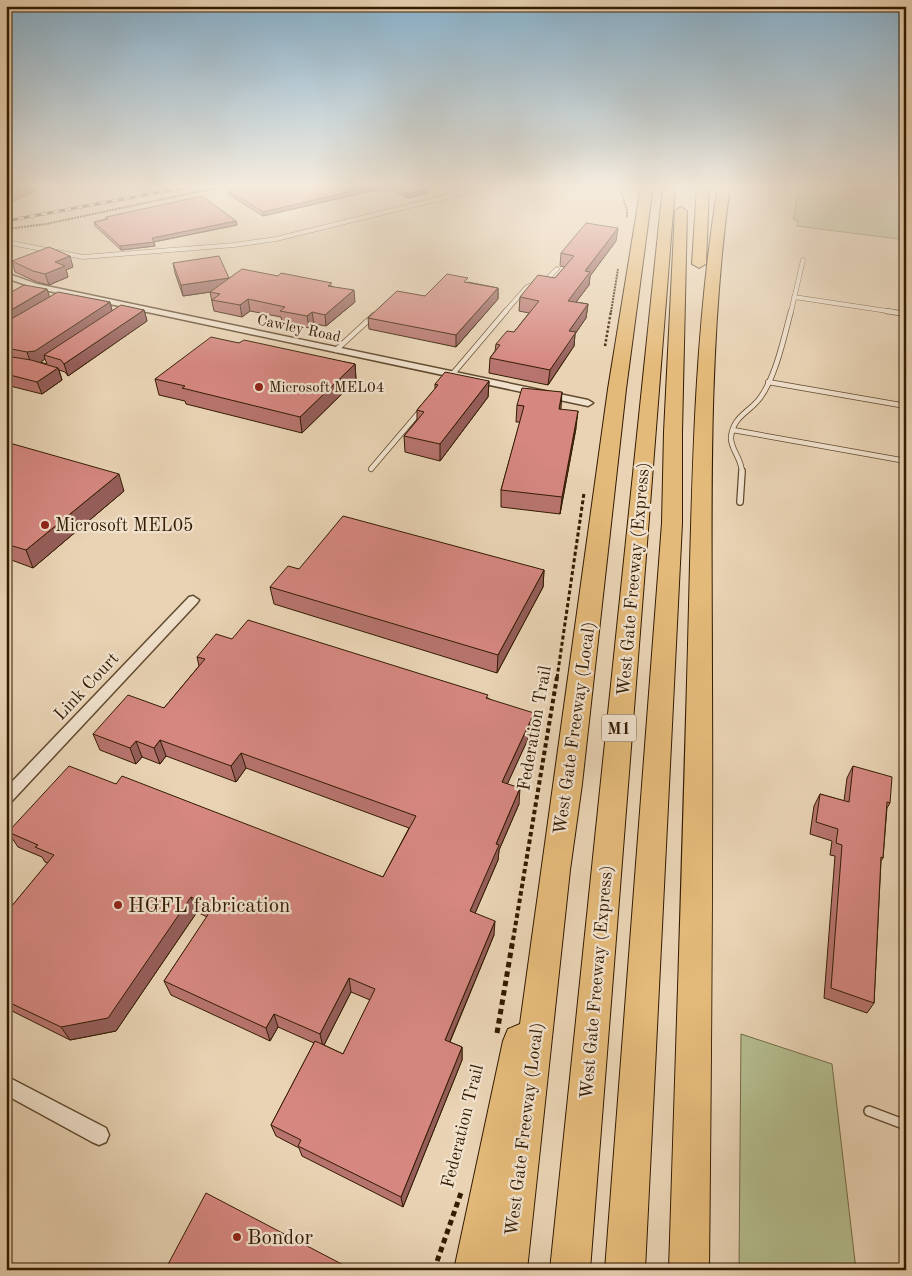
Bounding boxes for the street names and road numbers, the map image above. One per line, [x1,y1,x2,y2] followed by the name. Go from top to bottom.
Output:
[255,313,342,346] street label: Cawley Road
[614,461,653,697] street label: West Gate Freeway (Express)
[550,620,599,836] street label: West Gate Freeway (Local)
[51,649,122,724] street label: Link Court
[515,664,555,792] street label: Federation Trail
[602,714,636,741] road number: M1
[577,864,616,1100] street label: West Gate Freeway (Express)
[502,1021,547,1237] street label: West Gate Freeway (Local)
[439,1062,487,1190] street label: Federation Trail

